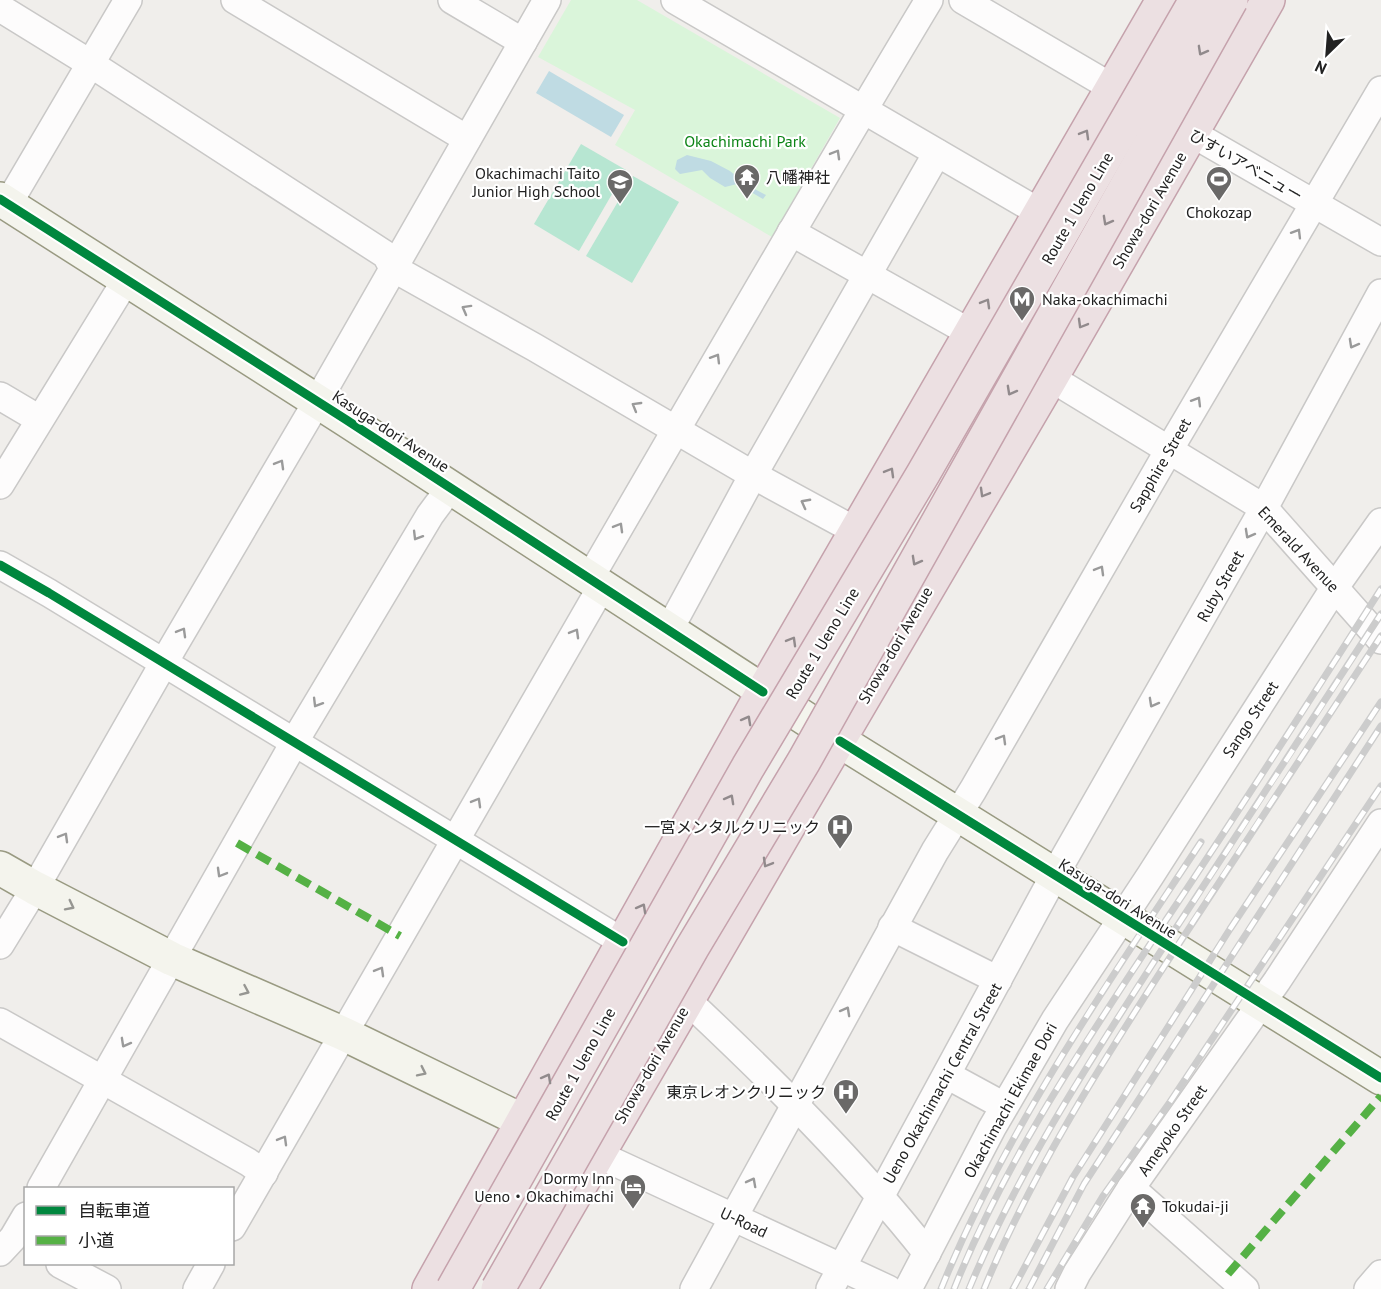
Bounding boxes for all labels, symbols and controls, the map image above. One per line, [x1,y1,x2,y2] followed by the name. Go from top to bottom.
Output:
[1297,24,1357,84] north arrow
[1198,45,1210,55] one-way arrow
[1312,56,1330,79] text: N
[1186,124,1306,206] street label: ひすいアベニュー
[1077,130,1089,140] one-way arrow
[684,131,806,151] park label: Okachimachi Park
[1037,148,1117,268] street label: Route 1 Ueno Line
[1107,148,1191,272] street label: Showa-dori Avenue
[829,150,840,160] one-way arrow
[732,162,762,200] temple icon: 八幡神社
[471,163,600,201] place label: Okachimachi Taito Junior High School
[1204,164,1234,202] sports icon: Chokozap
[605,167,635,205] school or university icon: Okachimachi Taito Junior High School
[766,167,830,187] place label: 八幡神社
[1186,202,1252,222] place label: Chokozap
[1103,215,1114,225] one-way arrow
[1289,229,1301,240] one-way arrow
[1007,284,1037,322] metro station icon: Naka-okachimachi
[1042,289,1168,309] place label: Naka-okachimachi
[979,299,991,309] one-way arrow
[462,305,472,316] one-way arrow
[1078,318,1090,328] one-way arrow
[1349,338,1360,348] one-way arrow
[709,354,720,364] one-way arrow
[1007,385,1019,395] one-way arrow
[329,386,453,476] street label: Kasuga-dori Avenue
[1190,397,1202,407] one-way arrow
[632,401,642,413] one-way arrow
[1125,414,1195,516] street label: Sapphire Street
[273,460,285,470] one-way arrow
[882,468,894,478] one-way arrow
[980,487,992,497] one-way arrow
[801,499,811,510] one-way arrow
[1254,502,1344,596] street label: Emerald Avenue
[612,523,623,533] one-way arrow
[1245,527,1256,538] one-way arrow
[413,530,425,540] one-way arrow
[1192,546,1248,625] street label: Ruby Street
[912,555,923,565] one-way arrow
[1092,566,1104,576] one-way arrow
[853,583,937,707] street label: Showa-dori Avenue
[781,584,863,702] street label: Route 1 Ueno Line
[174,628,186,638] one-way arrow
[567,629,579,639] one-way arrow
[785,637,797,647] one-way arrow
[1218,676,1283,761] street label: Sango Street
[313,697,325,707] one-way arrow
[1149,697,1160,708] one-way arrow
[740,716,751,726] one-way arrow
[995,735,1007,745] one-way arrow
[723,795,734,805] one-way arrow
[470,798,481,808] one-way arrow
[825,812,855,850] hospital icon: 一宮メンタルクリニック
[644,817,820,837] place label: 一宮メンタルクリニック
[56,833,68,844] one-way arrow
[1055,854,1181,942] street label: Kasuga-dori Avenue
[763,857,774,867] one-way arrow
[217,867,228,877] one-way arrow
[64,899,74,910] one-way arrow
[635,904,646,915] one-way arrow
[373,967,384,977] one-way arrow
[878,979,1006,1187] street label: Ueno Okachimachi Central Street
[239,984,250,996] one-way arrow
[609,1003,693,1127] street label: Showa-dori Avenue
[541,1004,619,1124] street label: Route 1 Ueno Line
[839,1007,850,1017] one-way arrow
[959,1019,1061,1181] street label: Okachimachi Ekimae Dori
[121,1036,132,1047] one-way arrow
[416,1065,427,1077] one-way arrow
[540,1074,551,1085] one-way arrow
[831,1077,861,1115] hospital icon: 東京レオンクリニック
[1133,1080,1211,1180] street label: Ameyoko Street
[666,1082,826,1102] place label: 東京レオンクリニック
[276,1136,287,1146] one-way arrow
[474,1168,614,1206] place label: Dormy Inn Ueno・Okachimachi
[618,1172,648,1210] hotel icon: Dormy Inn Ueno・Okachimachi
[745,1178,756,1189] one-way arrow
[24,1187,234,1265] legend
[1128,1191,1158,1229] temple icon: Tokudai-ji
[1162,1196,1229,1216] place label: Tokudai-ji
[78,1199,150,1222] text: 自転車道
[717,1202,771,1242] street label: U-Road
[78,1229,114,1252] text: 小道

